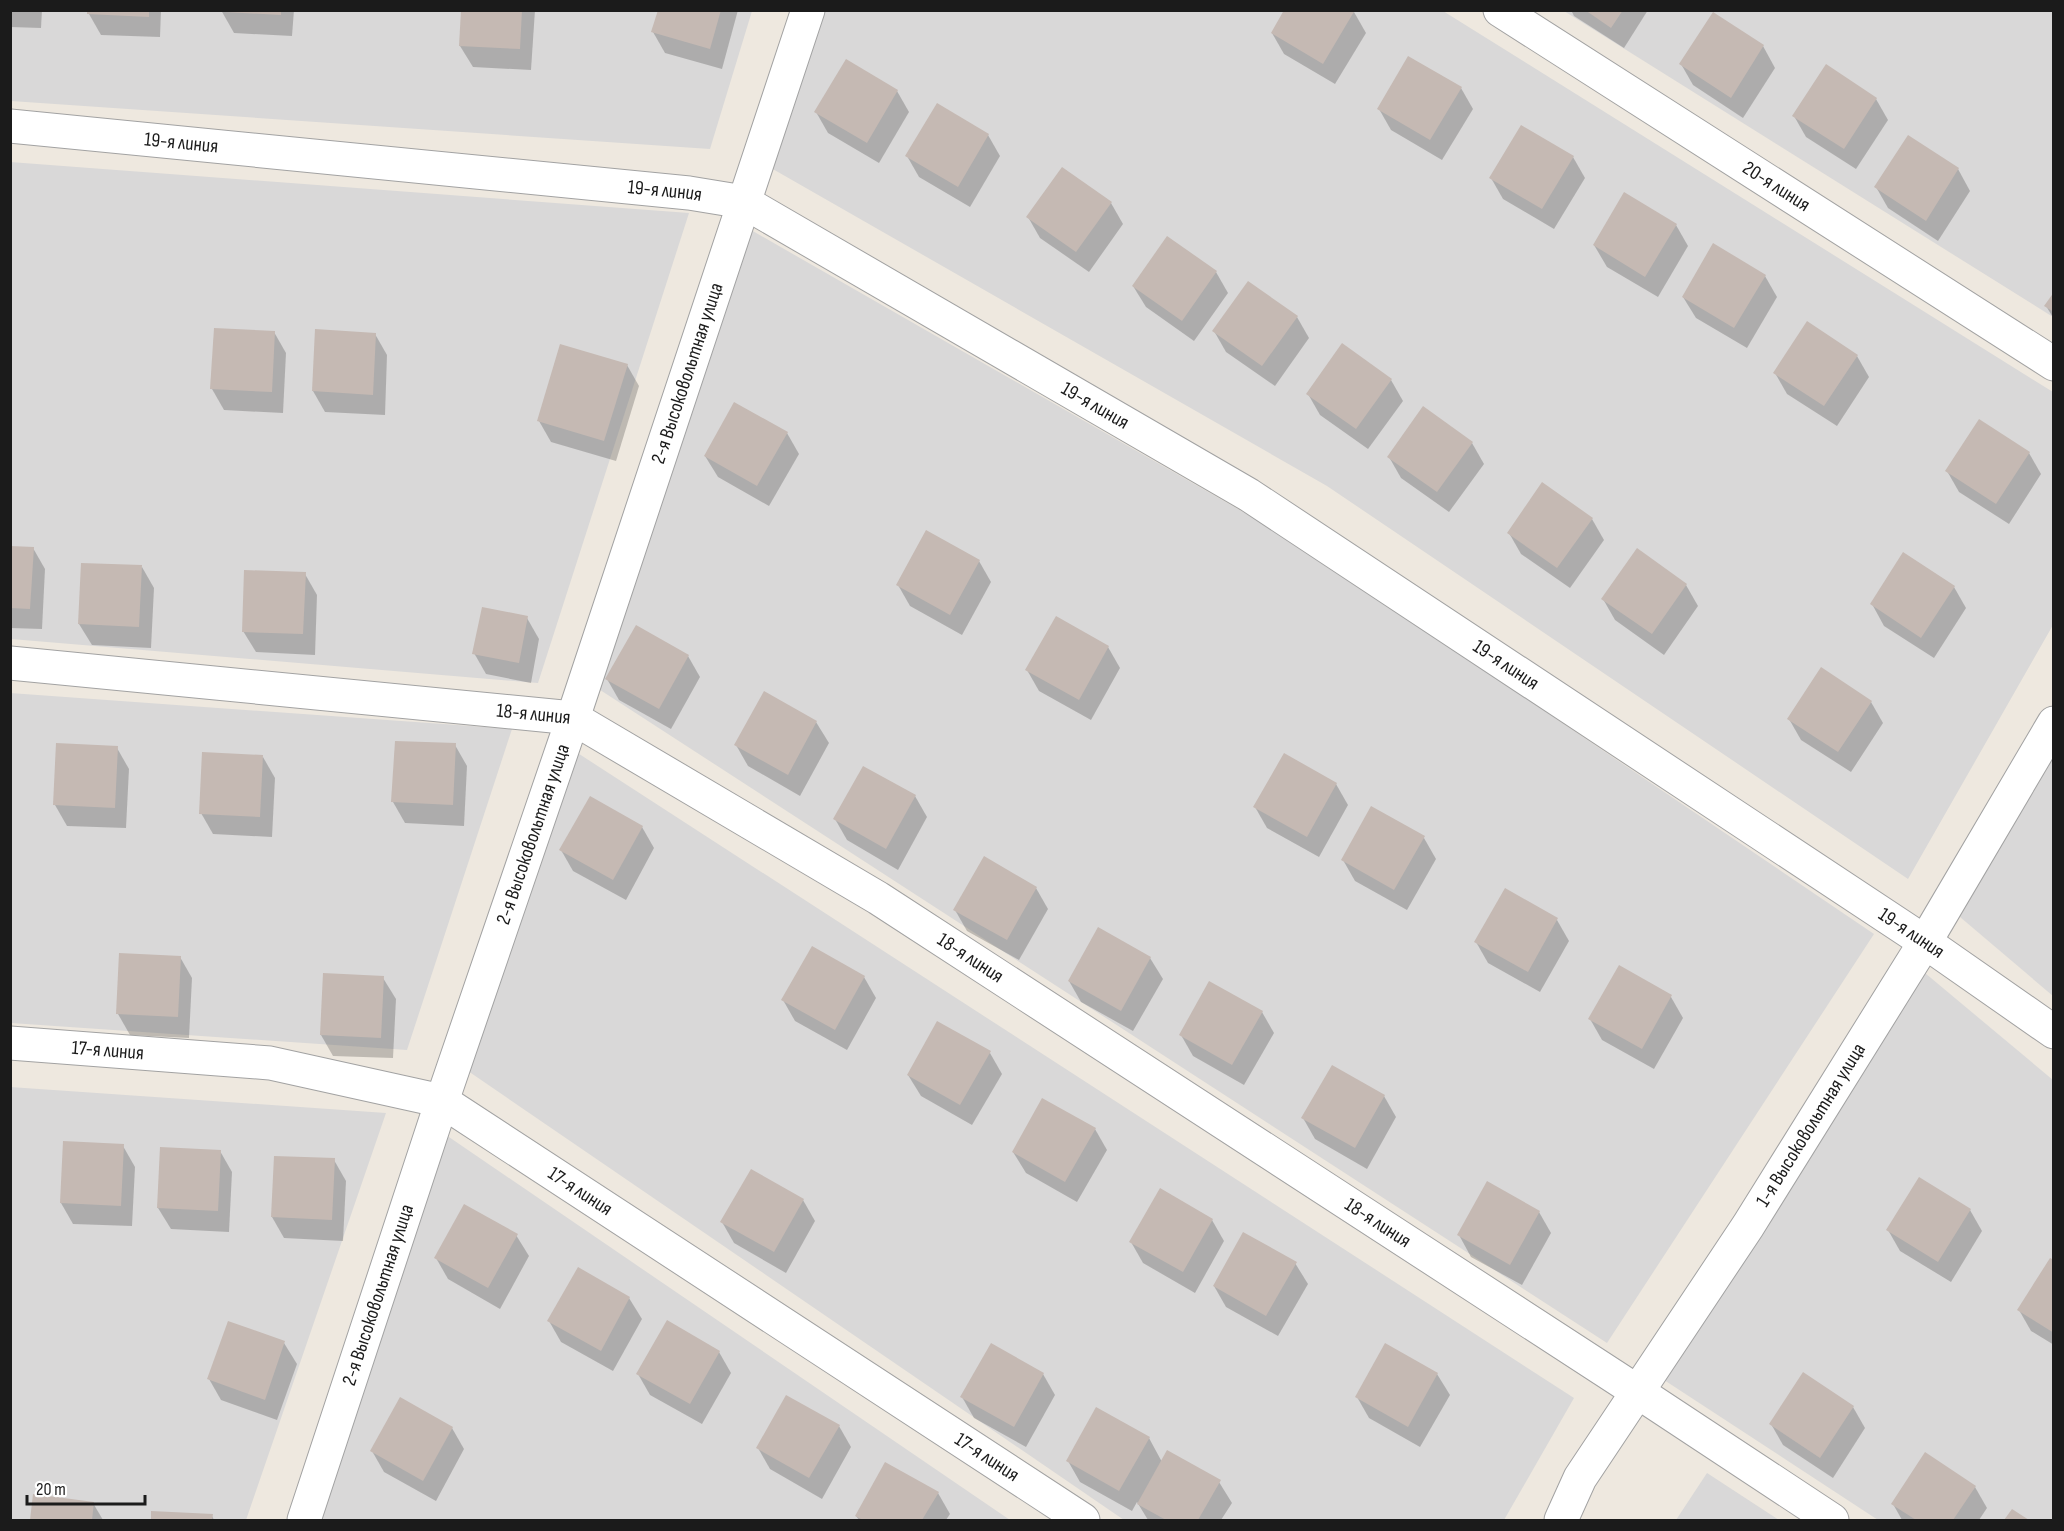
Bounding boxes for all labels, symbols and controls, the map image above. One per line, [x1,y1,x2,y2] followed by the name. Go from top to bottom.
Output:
[143,127,219,158] street label: 19-я линия
[1738,156,1815,217] street label: 20-я линия
[627,175,704,207] street label: 19-я линия
[646,280,729,467] street label: 2-я Высоковольтная улица
[1057,377,1133,435] street label: 19-я линия
[1468,634,1544,695] street label: 19-я линия
[495,699,572,730] street label: 18-я линия
[491,741,575,928] street label: 2-я Высоковольтная улица
[1874,903,1949,964] street label: 19-я линия
[933,928,1008,988] street label: 18-я линия
[71,1036,145,1065] street label: 17-я линия
[1751,1039,1871,1211] street label: 1-я Высоковольтная улица
[543,1162,617,1221] street label: 17-я линия
[1340,1193,1415,1253] street label: 18-я линия
[337,1201,419,1389] street label: 2-я Высоковольтная улица
[950,1427,1024,1487] street label: 17-я линия
[27,1468,146,1506] scale bar
[36,1479,66,1500] text: 20 m

